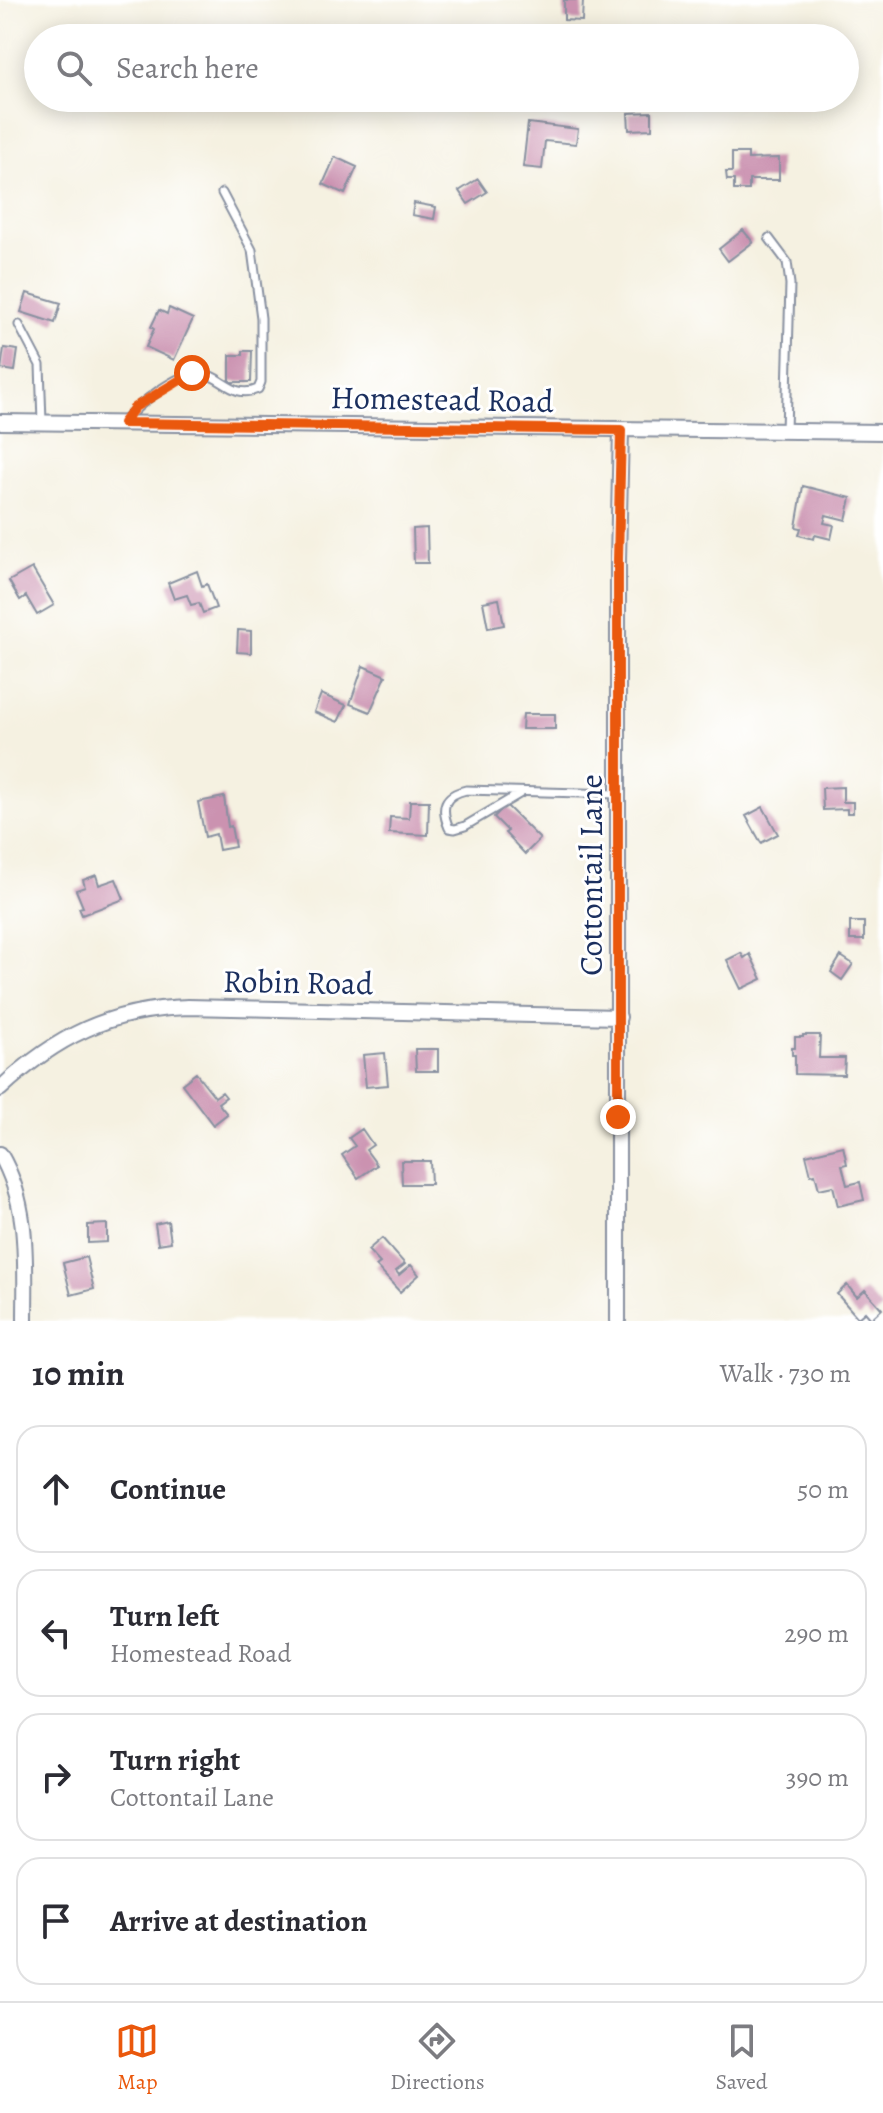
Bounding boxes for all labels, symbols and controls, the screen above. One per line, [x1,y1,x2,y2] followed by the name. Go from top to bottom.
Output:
[24,24,859,112] search box
[52,46,96,90] icon: search
[116,48,259,88] text: Search here
[174,355,210,391] route start
[330,375,555,423] street label: Homestead Road
[569,774,613,976] street label: Cottontail Lane
[222,959,374,1005] street label: Robin Road
[600,1099,636,1135] route end
[32,1350,125,1397] text: 10 min
[720,1356,851,1391] text: Walk · 730 m
[34,1467,78,1511] icon: ahead
[110,1469,226,1509] text: Continue
[797,1472,849,1507] text: 50 m
[110,1596,219,1636] text: Turn left
[34,1611,78,1655] icon: left
[784,1616,849,1651] text: 290 m
[110,1636,291,1671] text: Homestead Road
[110,1740,240,1780] text: Turn right
[34,1755,78,1799] icon: right
[786,1760,849,1795] text: 390 m
[110,1780,274,1815] text: Cottontail Lane
[34,1899,78,1943] icon: arrive
[110,1901,367,1941] text: Arrive at destination
[115,2019,159,2097] tab: Map
[390,2019,485,2097] tab: Directions
[715,2019,768,2097] tab: Saved

